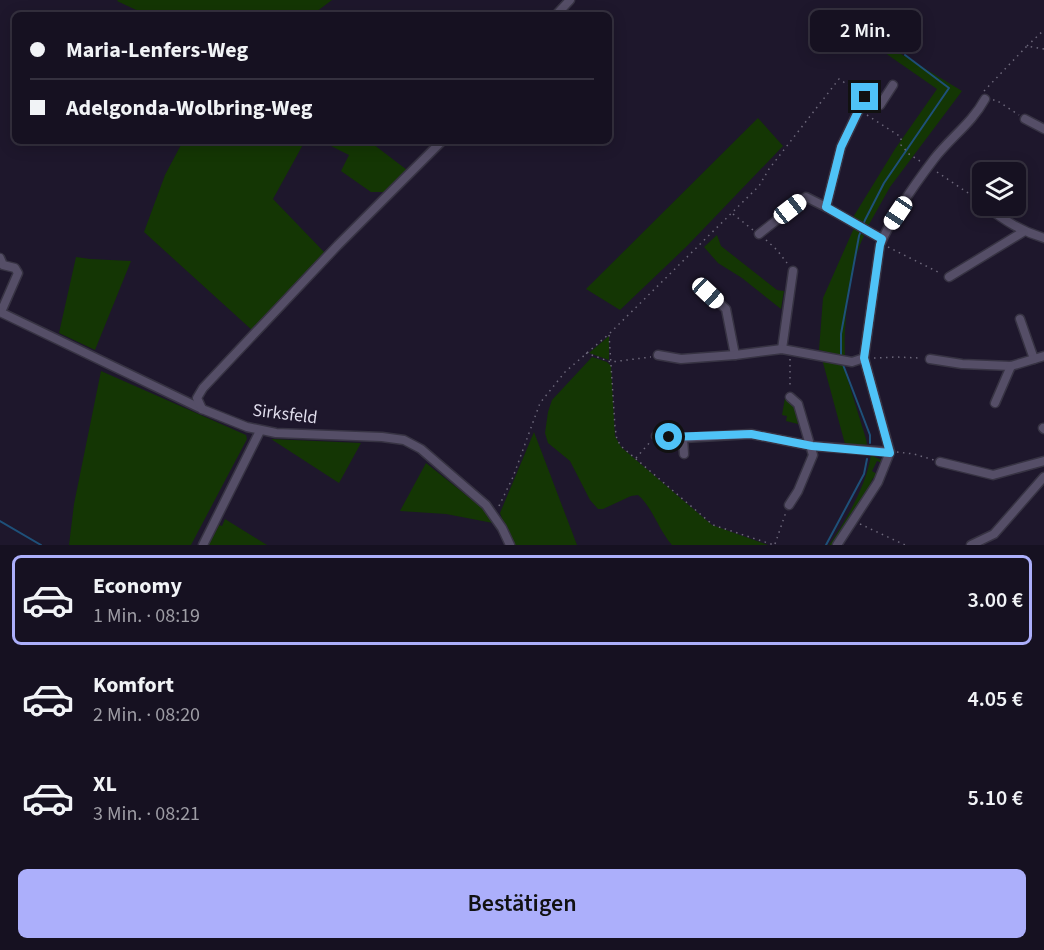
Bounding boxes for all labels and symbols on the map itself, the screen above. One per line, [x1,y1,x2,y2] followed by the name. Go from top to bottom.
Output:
[810,10,920,52] callout: 2 Min.
[851,83,878,110] route end
[770,191,810,227] car
[880,193,916,233] car
[689,274,727,312] car
[251,398,319,430] street label: Sirksfeld
[655,423,682,450] route start

